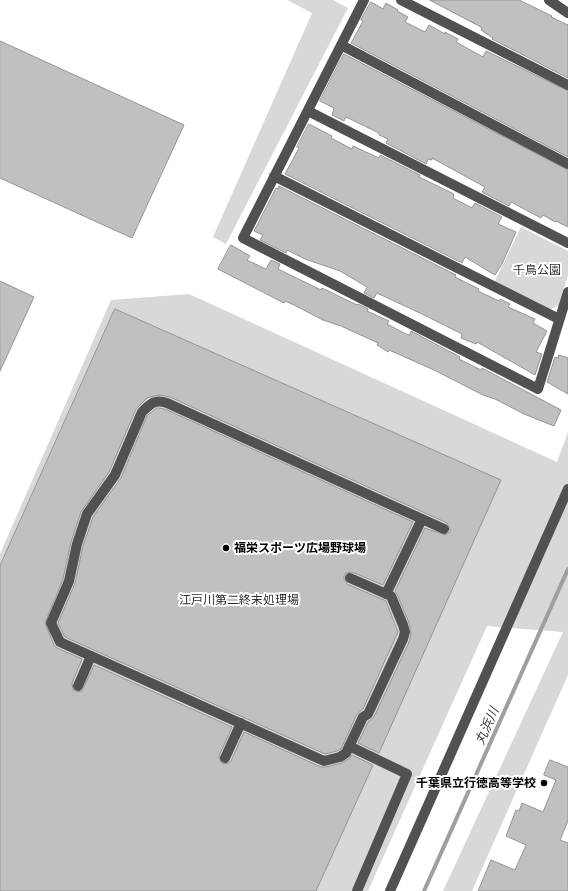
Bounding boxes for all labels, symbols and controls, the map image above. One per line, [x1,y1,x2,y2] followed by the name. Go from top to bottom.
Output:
[513,263,561,277] park label: 千鳥公園
[234,541,366,555] place label: 福栄スポーツ広場野球場
[221,543,231,553] marker: 福栄スポーツ広場野球場
[179,593,299,607] park label: 江戸川第二終末処理場
[472,705,502,747] water label: 丸浜川
[416,776,536,790] place label: 千葉県立行徳高等学校
[539,778,549,788] marker: 千葉県立行徳高等学校

